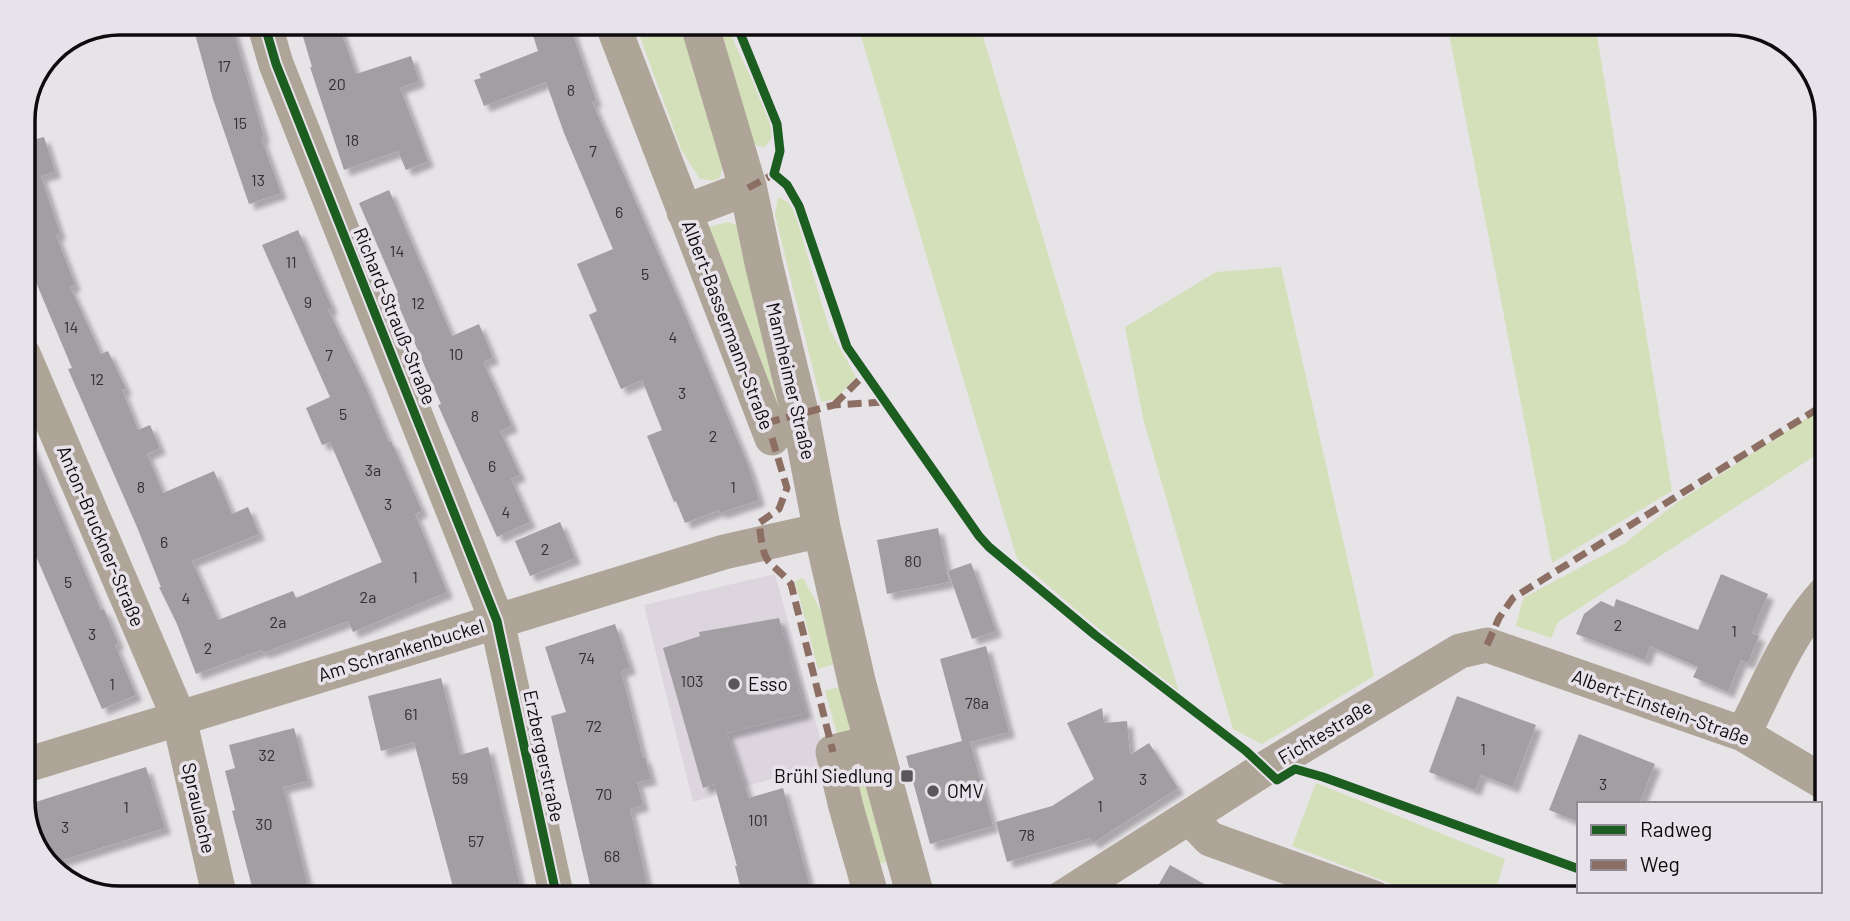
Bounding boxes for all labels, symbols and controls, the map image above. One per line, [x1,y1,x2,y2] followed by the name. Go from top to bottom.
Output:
[217,56,231,75] house number: 17
[328,74,346,93] house number: 20
[567,80,575,99] house number: 8
[233,113,247,132] house number: 15
[345,130,359,149] house number: 18
[589,141,597,160] house number: 7
[251,170,265,189] house number: 13
[615,202,623,221] house number: 6
[678,217,779,433] street label: Albert-Bassermann-Straße
[349,224,442,408] street label: Richard-Strauß-Straße
[390,241,404,260] house number: 14
[285,252,297,271] house number: 11
[641,264,649,283] house number: 5
[304,292,312,311] house number: 9
[411,293,425,312] house number: 12
[762,300,821,462] street label: Mannheimer Straße
[64,317,78,336] house number: 14
[669,327,677,346] house number: 4
[449,344,463,363] house number: 10
[325,345,333,364] house number: 7
[90,369,104,388] house number: 12
[678,383,686,402] house number: 3
[339,404,347,423] house number: 5
[471,406,479,425] house number: 8
[709,426,717,445] house number: 2
[53,442,150,630] street label: Anton-Bruckner-Straße
[488,456,496,475] house number: 6
[365,460,381,479] house number: 3a
[137,477,145,496] house number: 8
[730,477,736,496] house number: 1
[384,494,392,513] house number: 3
[502,502,510,521] house number: 4
[160,532,168,551] house number: 6
[541,539,549,558] house number: 2
[904,551,922,570] house number: 80
[412,567,418,586] house number: 1
[64,572,72,591] house number: 5
[360,587,376,606] house number: 2a
[182,588,190,607] house number: 4
[270,612,286,631] house number: 2a
[315,613,487,686] street label: Am Schrankenbuckel
[1614,615,1622,634] house number: 2
[1731,621,1737,640] house number: 1
[88,624,96,643] house number: 3
[204,638,212,657] house number: 2
[579,648,595,667] house number: 74
[1569,664,1753,749] street label: Albert-Einstein-Straße
[681,671,703,690] house number: 103
[748,672,788,695] place label: Esso
[109,674,115,693] house number: 1
[726,676,742,692] marker: Esso
[519,688,570,824] street label: Erzbergerstraße
[965,693,989,712] house number: 78a
[1274,694,1376,769] street label: Fichtestraße
[404,704,418,723] house number: 61
[586,716,602,735] house number: 72
[1480,739,1486,758] house number: 1
[259,745,275,764] house number: 32
[178,760,221,856] street label: Spraulache
[774,764,893,787] place label: Brühl Siedlung
[452,768,468,787] house number: 59
[899,768,915,784] marker: Brühl Siedlung
[1139,769,1147,788] house number: 3
[1599,774,1607,793] house number: 3
[947,779,984,802] place label: OMV
[925,783,941,799] marker: OMV
[596,784,612,803] house number: 70
[1097,796,1103,815] house number: 1
[123,797,129,816] house number: 1
[1577,802,1822,893] legend
[748,810,768,829] house number: 101
[255,814,273,833] house number: 30
[1640,816,1712,841] text: Radweg
[61,817,69,836] house number: 3
[1019,825,1035,844] house number: 78
[468,831,484,850] house number: 57
[604,846,620,865] house number: 68
[1640,851,1680,876] text: Weg

